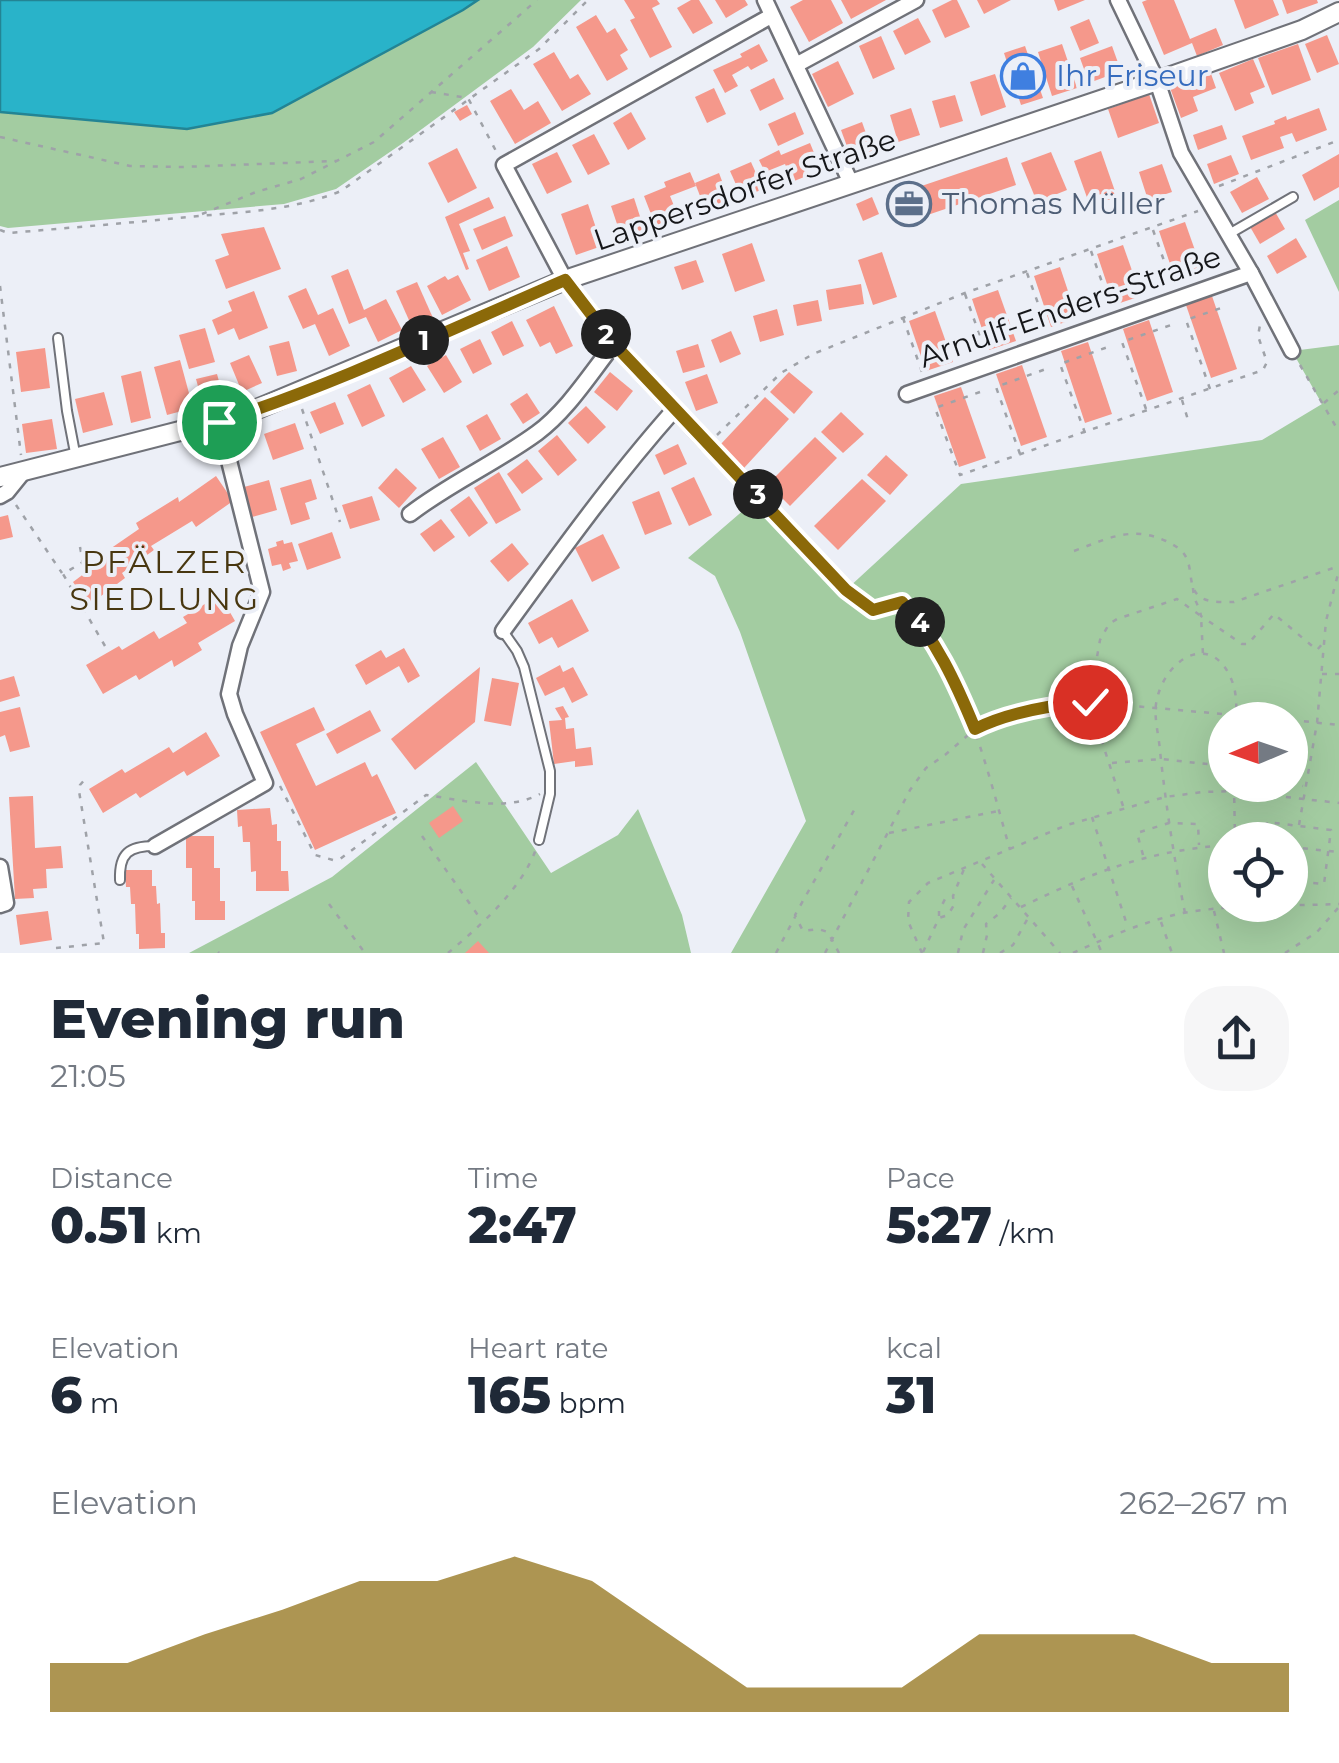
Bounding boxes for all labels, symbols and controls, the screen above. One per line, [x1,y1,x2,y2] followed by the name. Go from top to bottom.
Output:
[1000,53,1046,99] shop icon: Ihr Friseur
[1056,57,1209,94] place label: Ihr Friseur
[589,120,901,259] street label: Lappersdorfer Straße
[886,181,932,227] office icon: Thomas Müller
[942,185,1165,222] place label: Thomas Müller
[914,237,1226,376] street label: Arnulf-Enders-Straße
[581,309,631,359] pin: 2
[399,315,449,365] pin: 1
[598,317,614,351] text: 2
[419,323,429,357] text: 1
[177,380,262,465] pin
[192,395,247,450] icon: arrive
[733,469,783,519] pin: 3
[750,477,766,511] text: 3
[69,542,261,618] district label: PFÄLZER SIEDLUNG
[895,597,945,647] pin: 4
[910,605,930,639] text: 4
[1048,660,1133,745] pin
[1063,675,1118,730] icon: check
[1208,702,1308,802] north arrow
[1208,702,1308,922] map controls
[1208,822,1308,922] button: locate
[50,985,405,1052] text: Evening run
[1184,986,1289,1091] button: share
[50,1056,126,1095] text: 21:05
[50,1161,173,1195] text: Distance
[468,1161,538,1195] text: Time
[886,1161,955,1195] text: Pace
[50,1195,148,1256] text: 0.51
[468,1195,577,1256] text: 2:47
[886,1195,992,1256] text: 5:27
[148,1216,202,1250] text: km
[992,1216,1055,1250] text: /km
[50,1331,179,1365] text: Elevation
[468,1331,609,1365] text: Heart rate
[886,1331,942,1365] text: kcal
[50,1365,82,1426] text: 6
[468,1365,551,1426] text: 165
[886,1365,936,1426] text: 31
[82,1386,120,1420] text: m
[551,1386,626,1420] text: bpm
[50,1483,198,1522] text: Elevation
[1119,1483,1289,1522] text: 262–267 m

